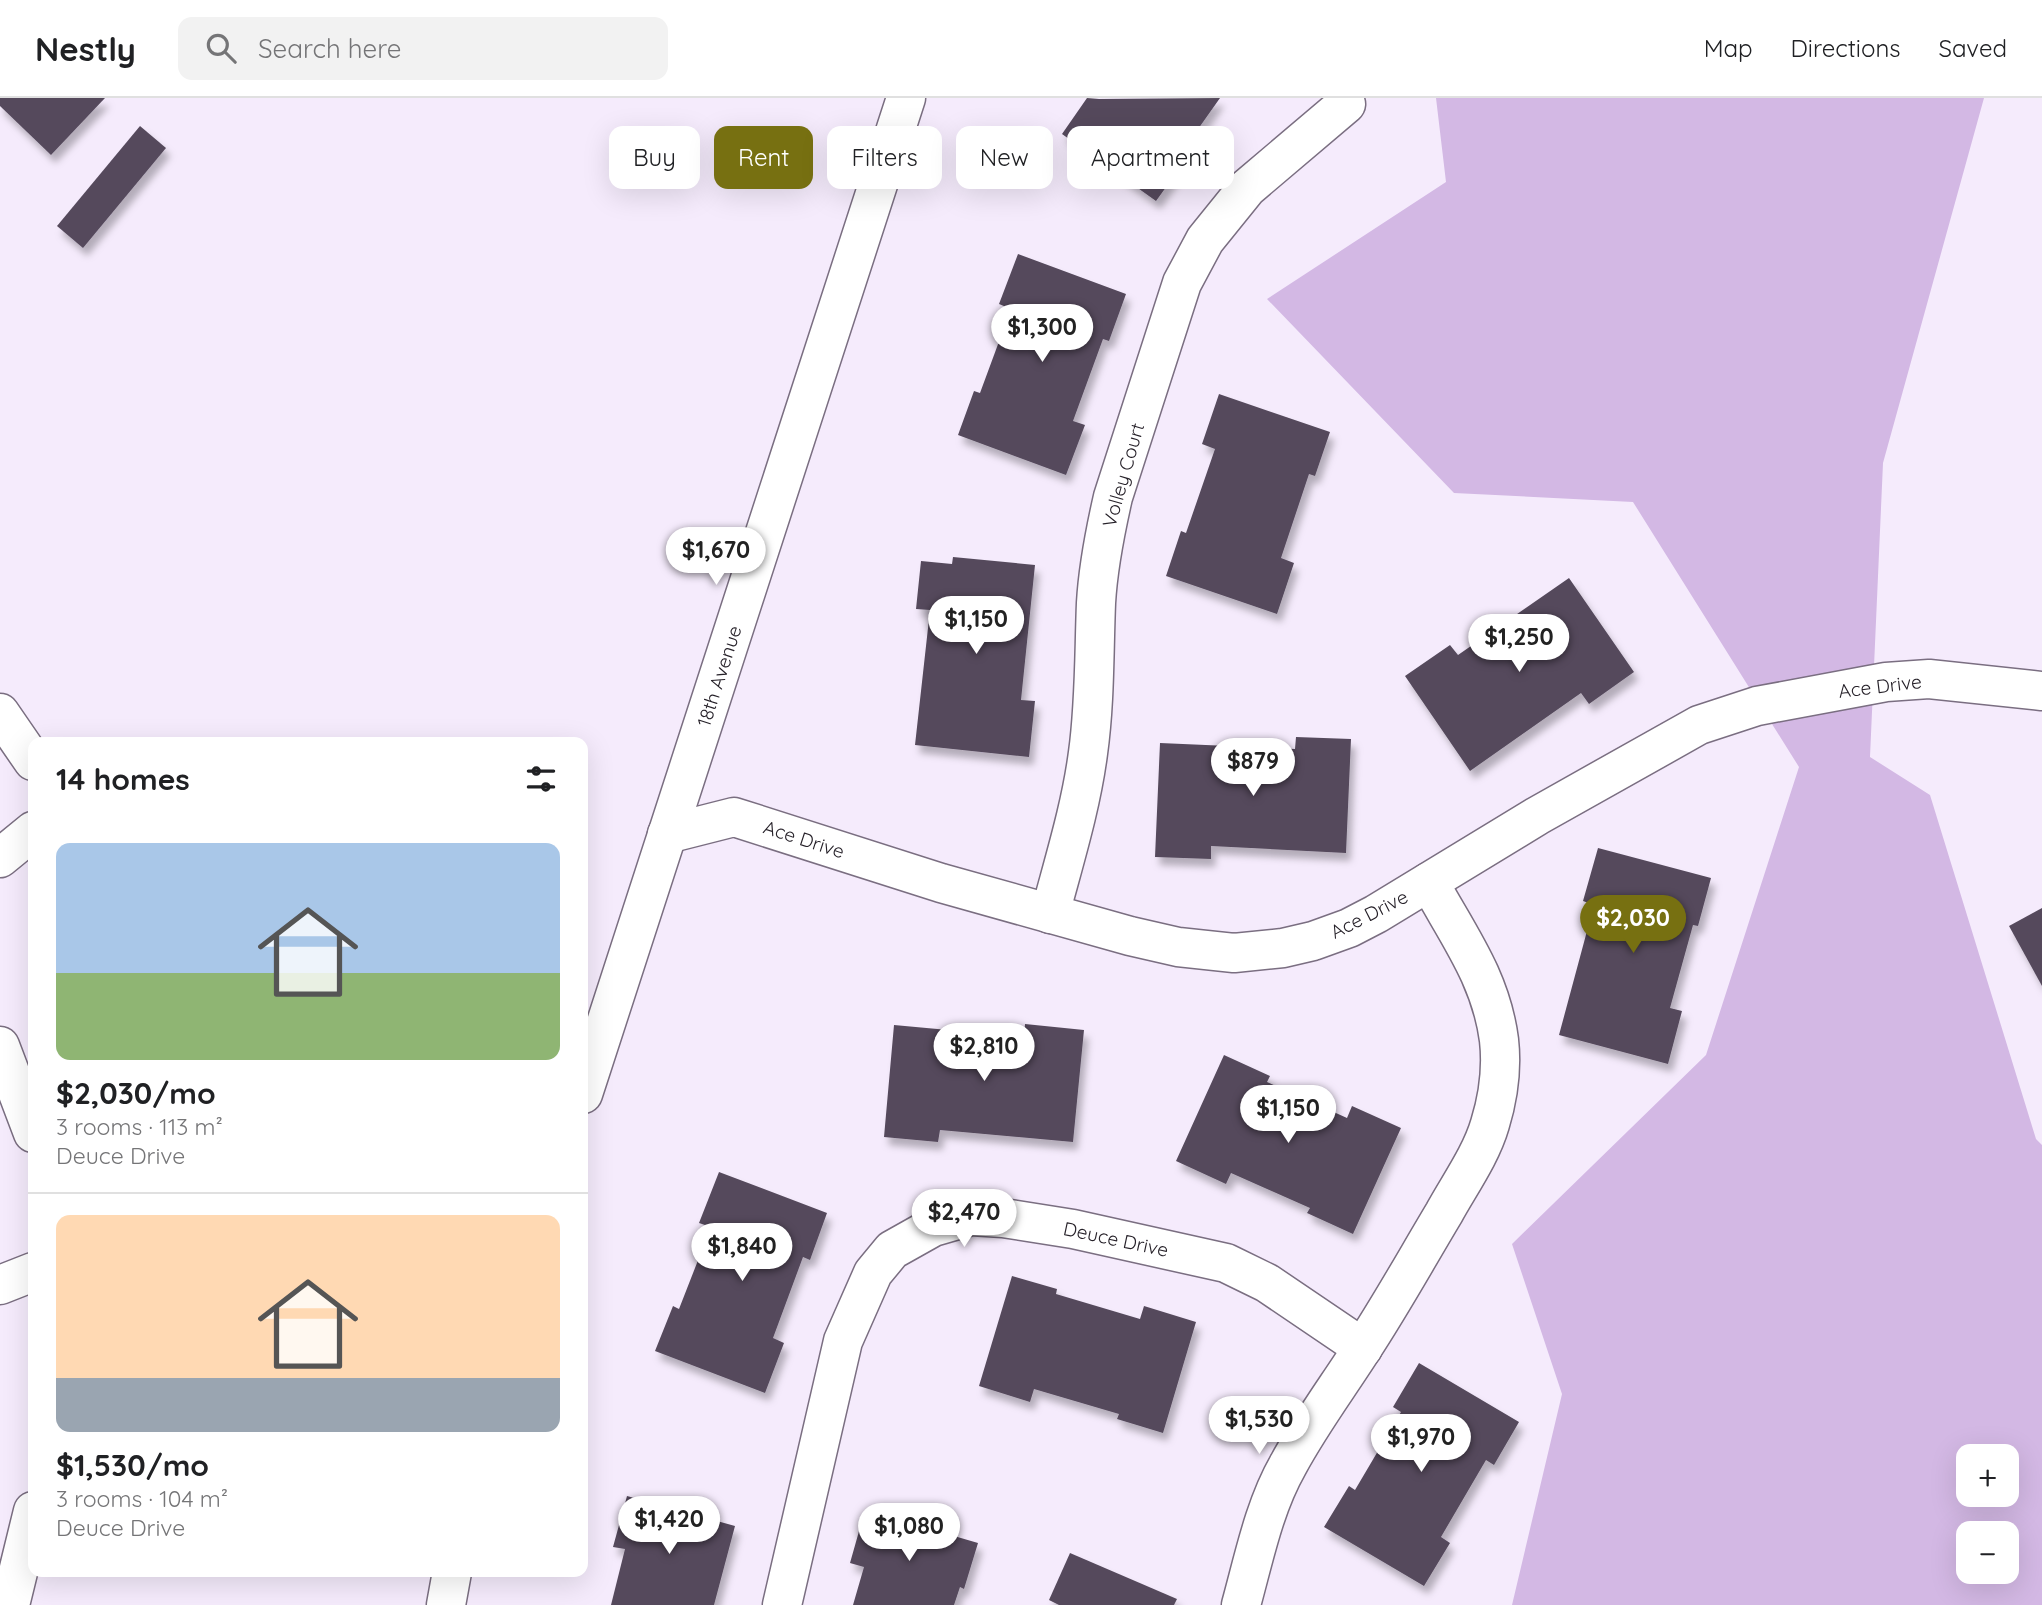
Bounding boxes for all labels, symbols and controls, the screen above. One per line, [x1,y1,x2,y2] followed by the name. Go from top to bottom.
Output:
[178,17,668,80] search box
[35,28,136,69] text: Nestly
[202,29,240,67] icon: search
[258,32,401,65] text: Search here
[1704,33,1753,63] text: Map
[1791,33,1901,63] text: Directions
[1939,33,2007,63] text: Saved
[609,126,700,189] chip: Buy
[714,126,813,189] chip: Rent
[827,126,942,189] chip: Filters
[956,126,1053,189] chip: New
[1067,126,1234,189] chip: Apartment
[985,304,1099,364] pin: $1,300
[1007,312,1077,341] text: $1,300
[1097,420,1149,530] street label: Volley Court
[659,528,773,587] pin: $1,670
[682,535,750,564] text: $1,670
[919,596,1033,656] pin: $1,150
[944,604,1008,633] text: $1,150
[1462,614,1576,674] pin: $1,250
[1484,622,1554,651] text: $1,250
[691,623,747,729] street label: 18th Avenue
[1837,669,1923,703] street label: Ace Drive
[1212,738,1294,798] pin: $879
[1227,746,1279,775] text: $879
[56,760,190,798] text: 14 homes
[522,760,560,798] icon: filters
[760,815,848,863] street label: Ace Drive
[1326,884,1412,944] street label: Ace Drive
[245,889,371,1015] icon: home
[1576,896,1690,955] pin: $2,030
[1596,903,1670,932] text: $2,030
[927,1024,1041,1083] pin: $2,810
[950,1031,1018,1060] text: $2,810
[56,1074,216,1112] text: $2,030/mo
[1231,1086,1345,1145] pin: $1,150
[1256,1093,1320,1122] text: $1,150
[56,1112,223,1141] text: 3 rooms · 113 m²
[56,1141,185,1170] text: Deuce Drive
[907,1190,1021,1249] pin: $2,470
[928,1197,1000,1226] text: $2,470
[1061,1216,1171,1262] street label: Deuce Drive
[685,1224,799,1283] pin: $1,840
[707,1231,777,1260] text: $1,840
[245,1261,371,1387] icon: home
[1202,1396,1316,1456] pin: $1,530
[1225,1404,1293,1433] text: $1,530
[1364,1414,1478,1474] pin: $1,970
[1387,1422,1455,1451] text: $1,970
[1956,1444,2019,1584] map controls
[1956,1444,2019,1507] button: +
[56,1446,209,1484] text: $1,530/mo
[56,1484,228,1513] text: 3 rooms · 104 m²
[612,1496,726,1556] pin: $1,420
[634,1504,704,1533] text: $1,420
[852,1504,966,1563] pin: $1,080
[874,1511,944,1540] text: $1,080
[56,1513,185,1542] text: Deuce Drive
[1956,1521,2019,1584] button: −

